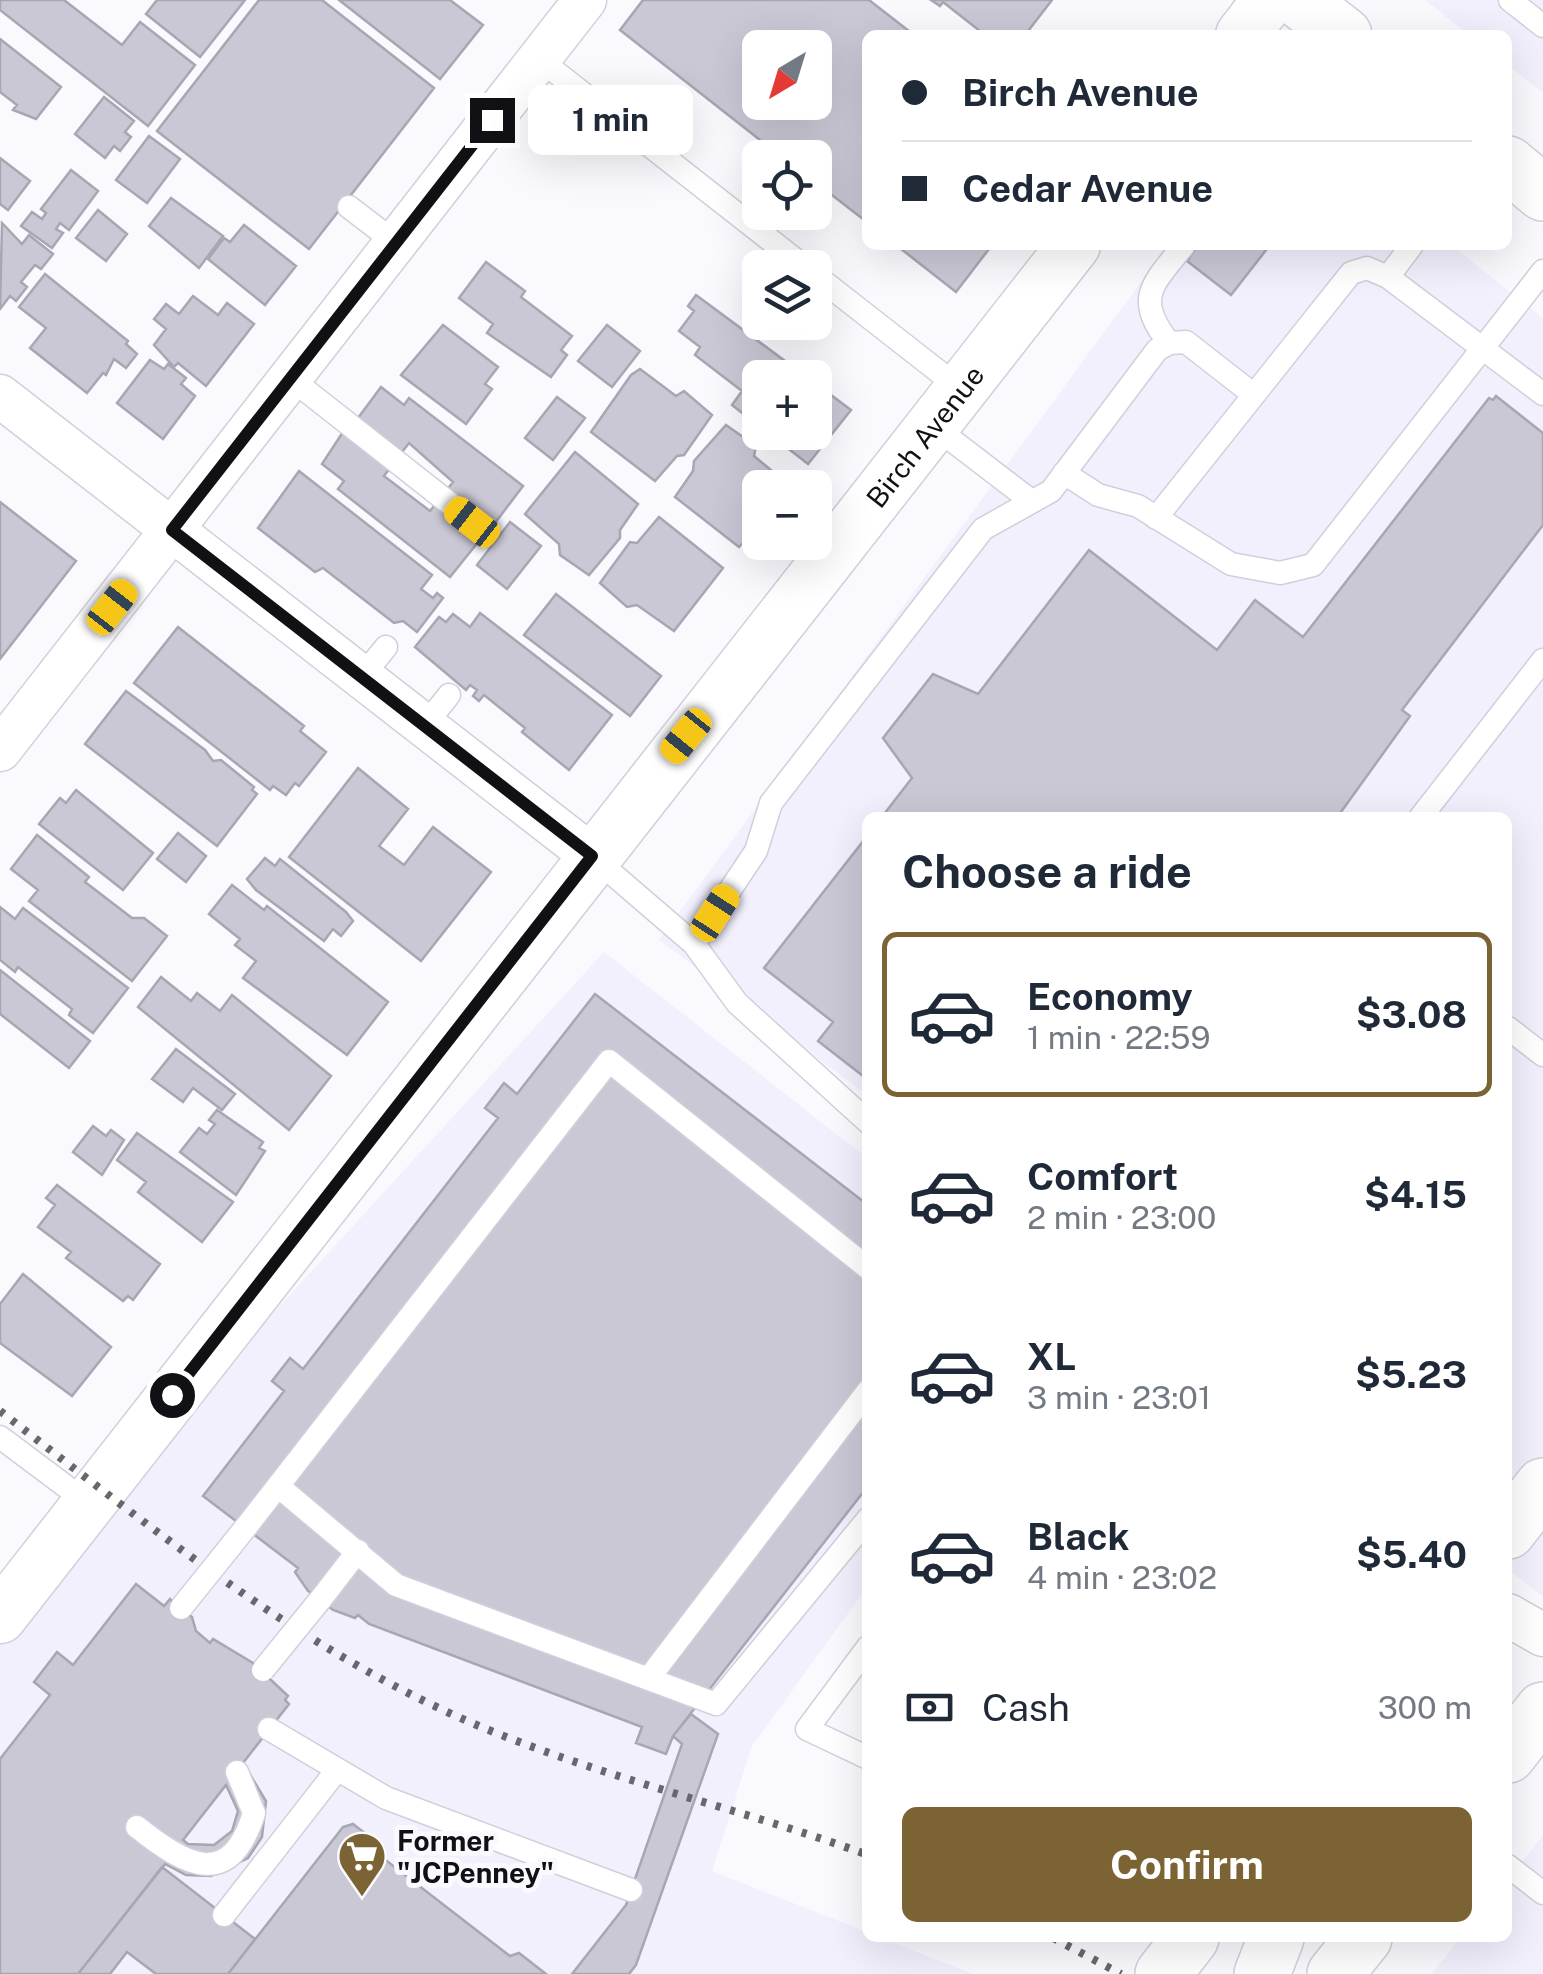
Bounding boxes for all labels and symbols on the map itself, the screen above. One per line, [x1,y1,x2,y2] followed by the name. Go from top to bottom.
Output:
[742,30,832,120] north arrow
[527,85,692,155] callout: 1 min
[470,98,515,143] route end
[859,358,990,513] street label: Birch Avenue
[439,492,505,552] car
[82,574,142,640] car
[655,703,717,769] car
[686,880,744,946] car
[150,1373,195,1418] route start
[397,1824,554,1889] place label: Former "JCPenney"
[336,1830,388,1898] supermarket icon: Former "JCPenney"

